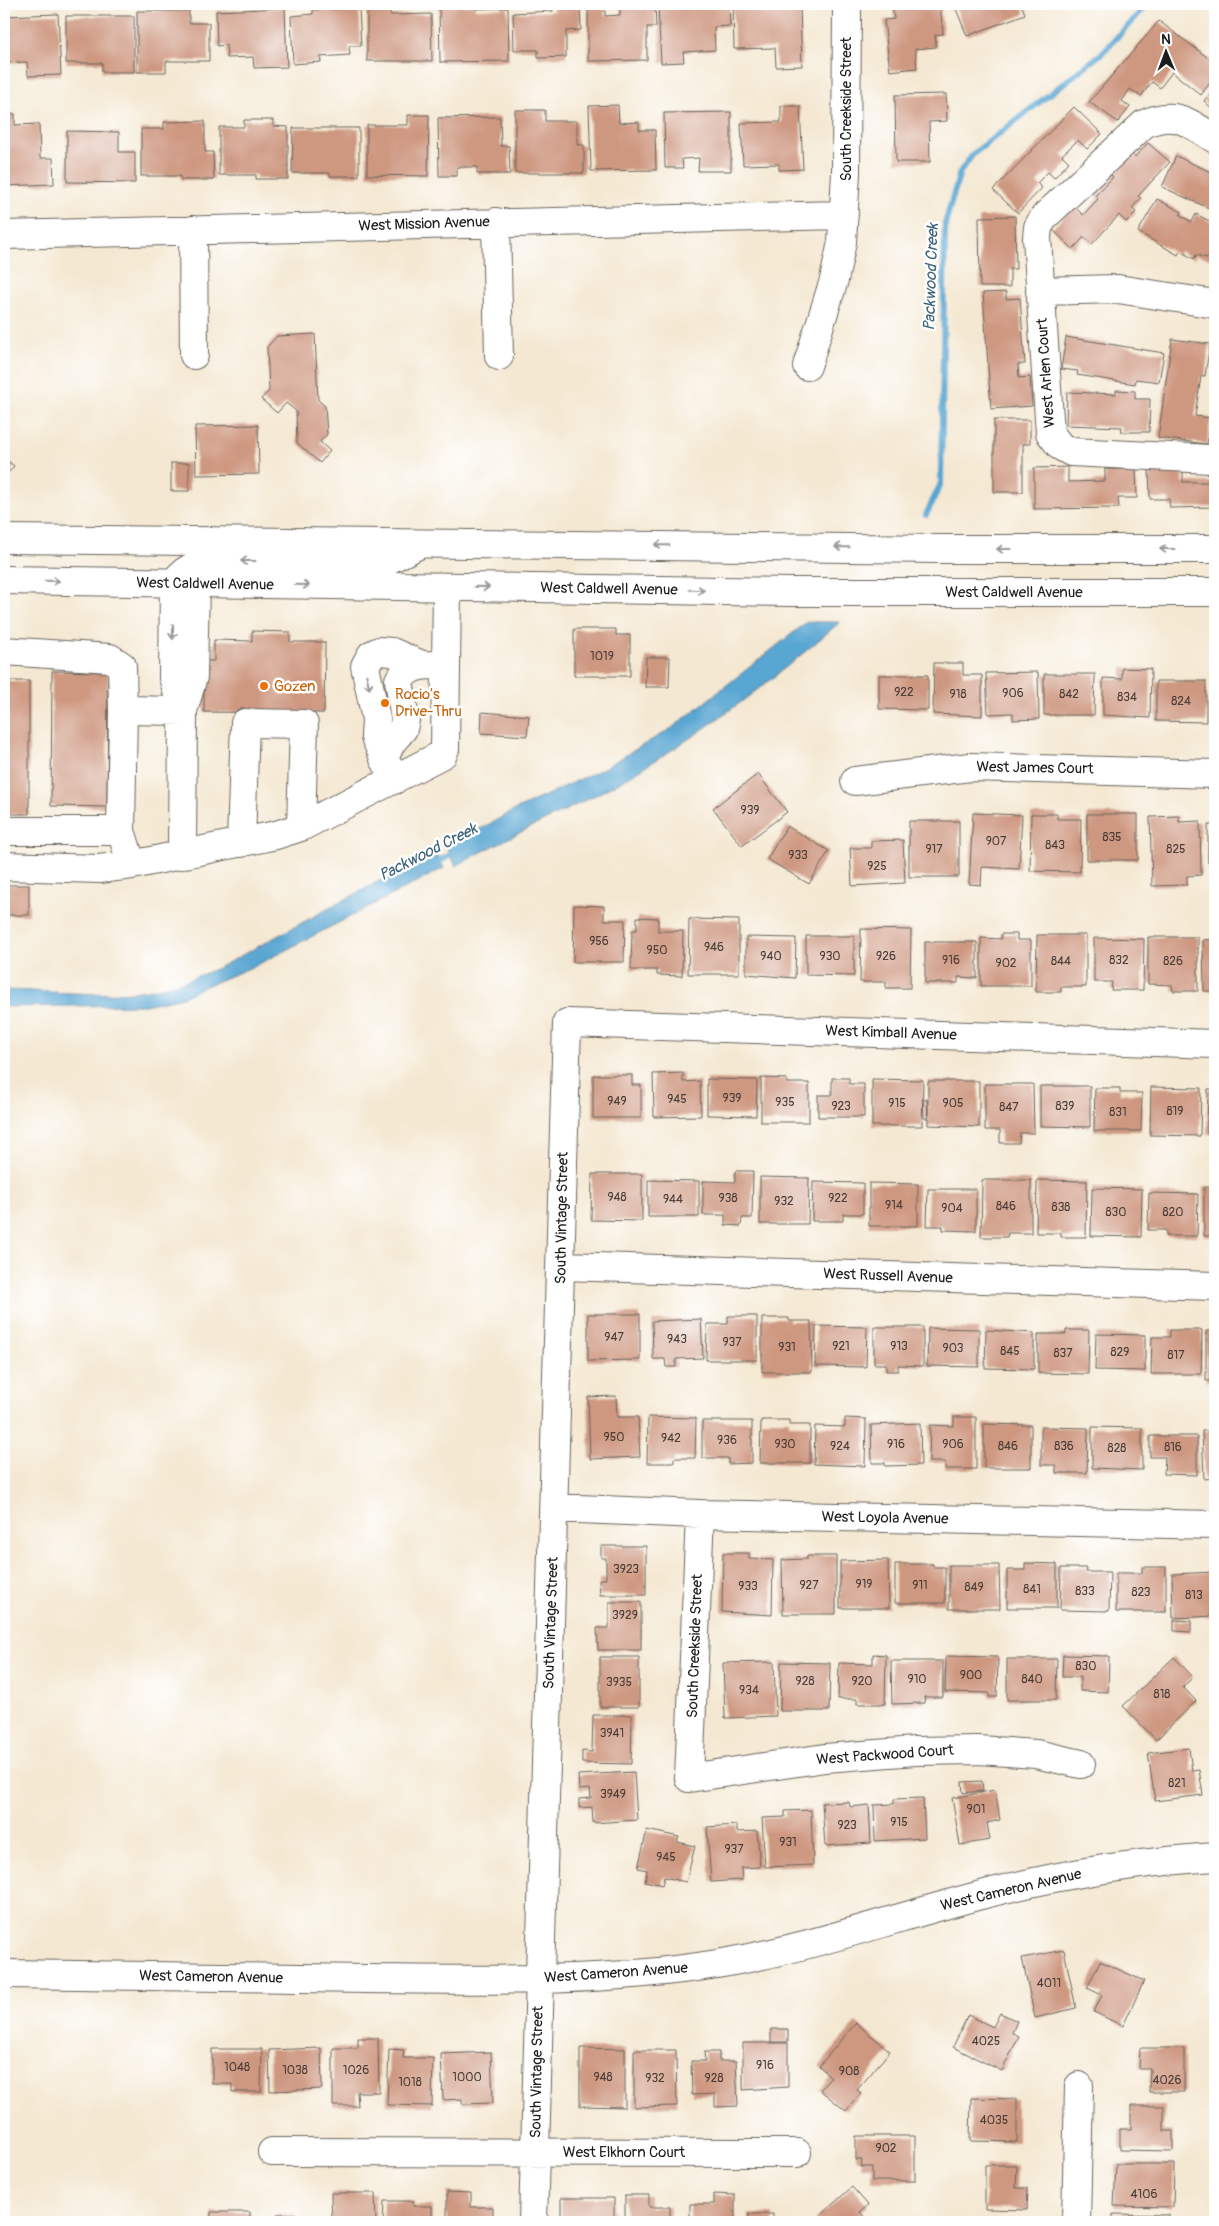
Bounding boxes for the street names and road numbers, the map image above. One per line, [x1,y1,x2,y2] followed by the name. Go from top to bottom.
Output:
[837,36,856,181] street label: South Creekside Street
[358,212,491,236] street label: West Mission Avenue
[1033,317,1059,429] street label: West Arlen Court
[136,573,274,595] street label: West Caldwell Avenue
[540,578,678,600] street label: West Caldwell Avenue
[945,583,1083,602] street label: West Caldwell Avenue
[976,757,1095,779] street label: West James Court
[825,1021,958,1045] street label: West Kimball Avenue
[551,1151,573,1284] street label: South Vintage Street
[823,1264,954,1288] street label: West Russell Avenue
[821,1507,949,1529] street label: West Loyola Avenue
[539,1556,563,1690] street label: South Vintage Street
[683,1573,707,1718] street label: South Creekside Street
[816,1741,955,1769] street label: West Packwood Court
[939,1864,1084,1915] street label: West Cameron Avenue
[544,1958,689,1987] street label: West Cameron Avenue
[139,1966,284,1988] street label: West Cameron Avenue
[526,2005,548,2138] street label: South Vintage Street
[563,2143,686,2162] street label: West Elkhorn Court

